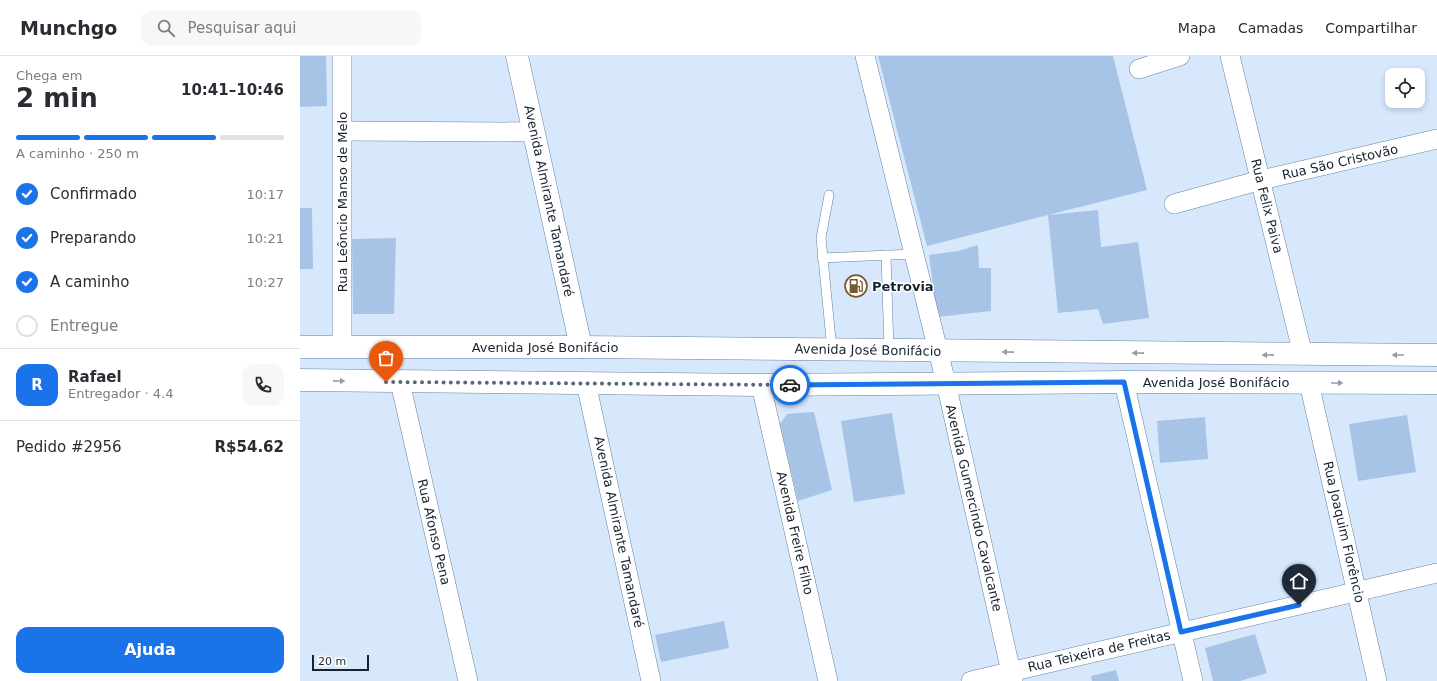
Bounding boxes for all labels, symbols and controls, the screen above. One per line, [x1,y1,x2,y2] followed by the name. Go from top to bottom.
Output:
[141,10,421,46] search box
[20,17,117,39] text: Munchgo
[155,17,177,39] icon: search
[187,19,297,37] text: Pesquisar aqui
[1178,20,1216,36] text: Mapa
[1238,20,1303,36] text: Camadas
[1325,20,1417,36] text: Compartilhar
[16,68,82,83] text: Chega em
[1385,68,1425,108] map controls
[1385,68,1425,108] button: locate
[181,81,284,99] text: 10:41–10:46
[16,83,98,113] text: 2 min
[521,104,577,298] street label: Avenida Almirante Tamandaré
[335,112,350,292] street label: Rua Leôncio Manso de Melo
[1281,141,1399,183] street label: Rua São Cristovão
[16,146,139,161] text: A caminho · 250 m
[1248,157,1286,255] street label: Rua Felix Paiva
[16,183,38,205] icon: check
[50,185,137,203] text: Confirmado
[247,187,284,202] text: 10:17
[16,227,38,249] icon: check
[50,229,136,247] text: Preparando
[247,231,284,246] text: 10:21
[16,271,38,293] icon: check
[50,273,129,291] text: A caminho
[843,273,869,299] fuel station icon: Petrovia
[247,275,284,290] text: 10:27
[872,279,934,294] place label: Petrovia
[50,317,118,335] text: Entregue
[472,340,618,355] street label: Avenida José Bonifácio
[369,341,403,382] pin
[795,341,942,359] street label: Avenida José Bonifácio
[375,347,397,369] icon: bag
[1001,349,1014,355] one-way arrow
[1131,350,1144,356] one-way arrow
[1261,352,1274,358] one-way arrow
[1391,352,1404,358] one-way arrow
[242,364,284,406] button: phone
[770,365,810,405] courier
[68,368,122,386] text: Rafael
[779,374,801,396] icon: car
[1143,375,1289,390] street label: Avenida José Bonifácio
[31,376,43,394] text: R
[333,378,346,384] one-way arrow
[1331,380,1344,386] one-way arrow
[68,386,173,401] text: Entregador · 4.4
[943,403,1005,613] street label: Avenida Gumercindo Cavalcante
[591,435,647,629] street label: Avenida Almirante Tamandaré
[16,438,122,456] text: Pedido #2956
[215,438,284,456] text: R$54.62
[1320,460,1368,604] street label: Rua Joaquim Florêncio
[773,470,817,596] street label: Avenida Freire Filho
[414,477,454,587] street label: Rua Afonso Pena
[1282,564,1316,605] pin
[1288,570,1310,592] icon: home
[16,627,284,673] button: Ajuda
[1026,627,1172,675] street label: Rua Teixeira de Freitas
[312,653,369,672] scale bar
[318,655,346,668] text: 20 m

